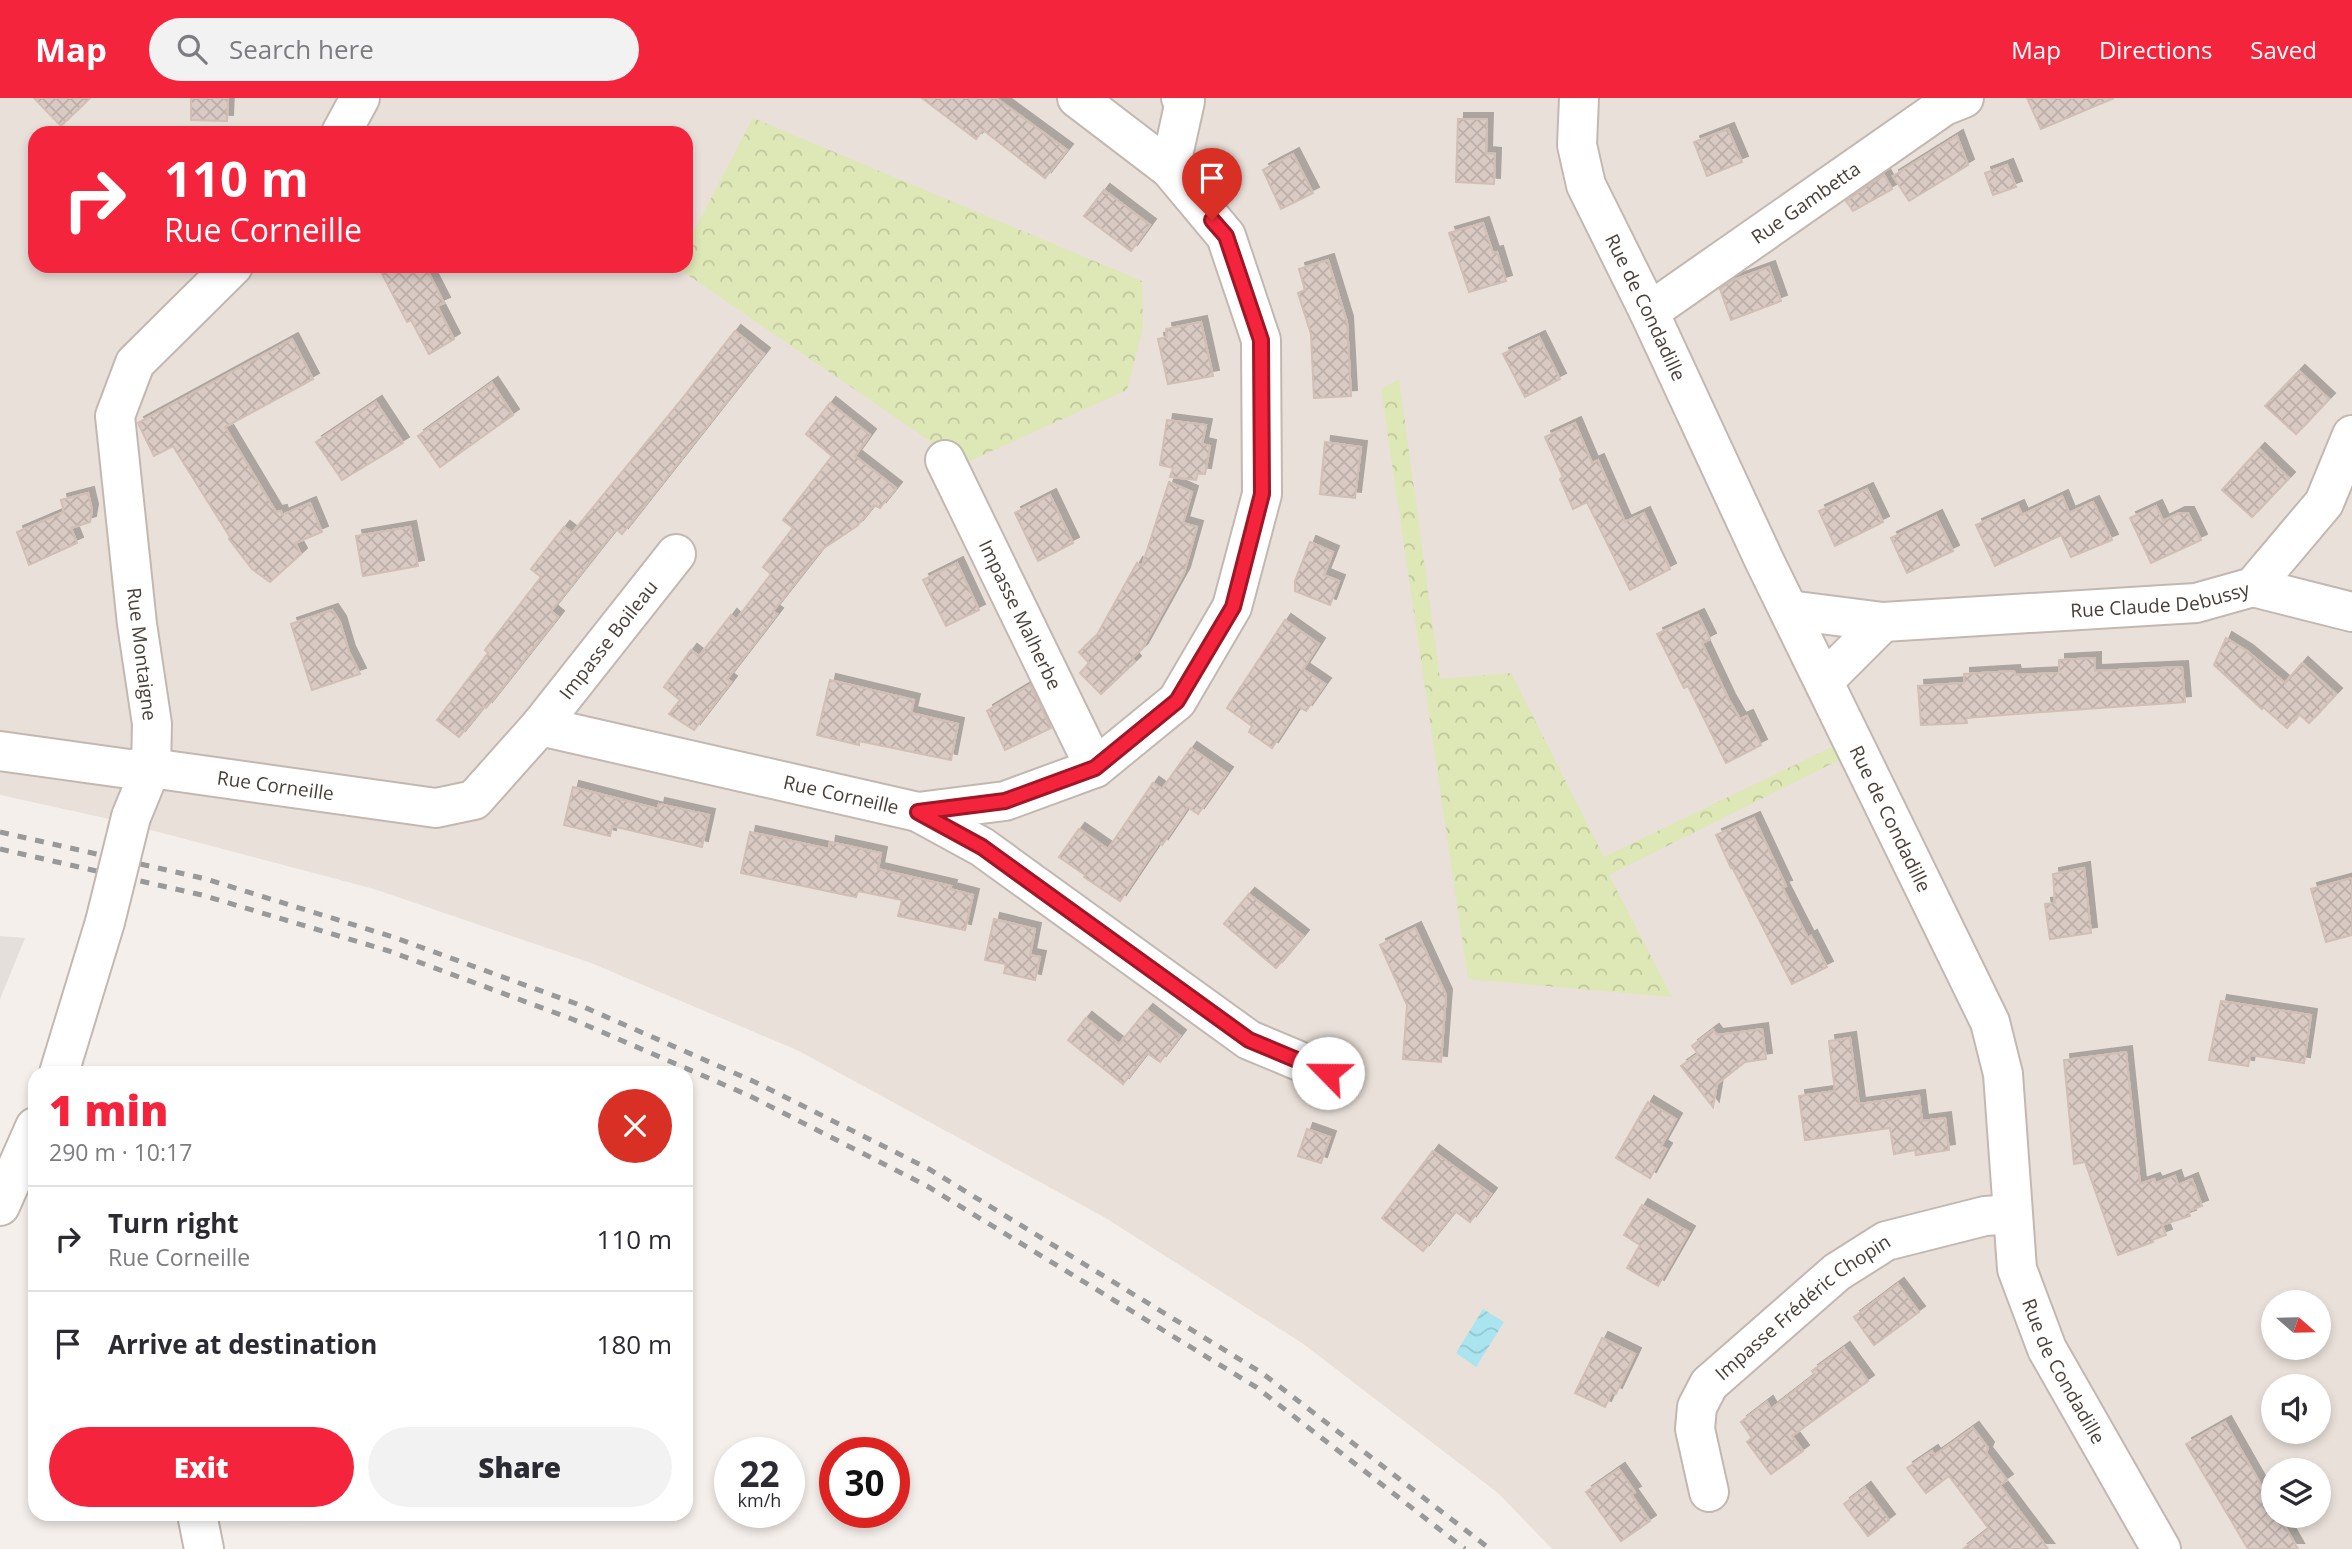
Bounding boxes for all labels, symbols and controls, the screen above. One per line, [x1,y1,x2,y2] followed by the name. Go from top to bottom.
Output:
[149,18,639,81] search box
[35,27,107,72] text: Map
[173,30,211,68] icon: search
[229,31,374,67] text: Search here
[2011,33,2061,66] text: Map
[2099,33,2212,66] text: Directions
[2250,33,2317,66] text: Saved
[164,145,309,211] text: 110 m
[1182,148,1242,220] pin
[49,154,140,245] icon: right
[1746,156,1865,250] street label: Rue Gambetta
[1193,159,1231,197] icon: arrive
[164,208,362,251] text: Rue Corneille
[1599,229,1692,385] street label: Rue de Condadille
[973,535,1068,694] street label: Impasse Malherbe
[553,575,663,705] street label: Impasse Boileau
[2070,576,2253,624] street label: Rue Claude Debussy
[121,586,163,722] street label: Rue Montaigne
[1844,741,1937,896] street label: Rue de Condadille
[215,764,336,807] street label: Rue Corneille
[781,769,901,820] street label: Rue Corneille
[1291,1036,1365,1110] position arrow
[49,1081,168,1138] text: 1 min
[598,1089,672,1163] button: close
[49,1136,192,1168] text: 290 m · 10:17
[108,1205,239,1241] text: Turn right
[49,1220,87,1258] icon: right
[597,1221,672,1257] text: 110 m
[1709,1228,1895,1386] street label: Impasse Frédéric Chopin
[108,1241,250,1273] text: Rue Corneille
[2261,1290,2331,1360] north arrow
[2261,1290,2331,1528] map controls
[2016,1295,2111,1448] street label: Rue de Condadille
[49,1325,87,1363] icon: arrive
[108,1326,377,1362] text: Arrive at destination
[597,1326,672,1362] text: 180 m
[2261,1374,2331,1444] button: sound
[49,1427,354,1507] button: Exit
[368,1427,672,1507] button: Share
[819,1437,910,1528] speed limit sign: 30
[739,1450,780,1497] text: 22
[2261,1458,2331,1528] button: layers
[738,1488,781,1512] text: km/h

